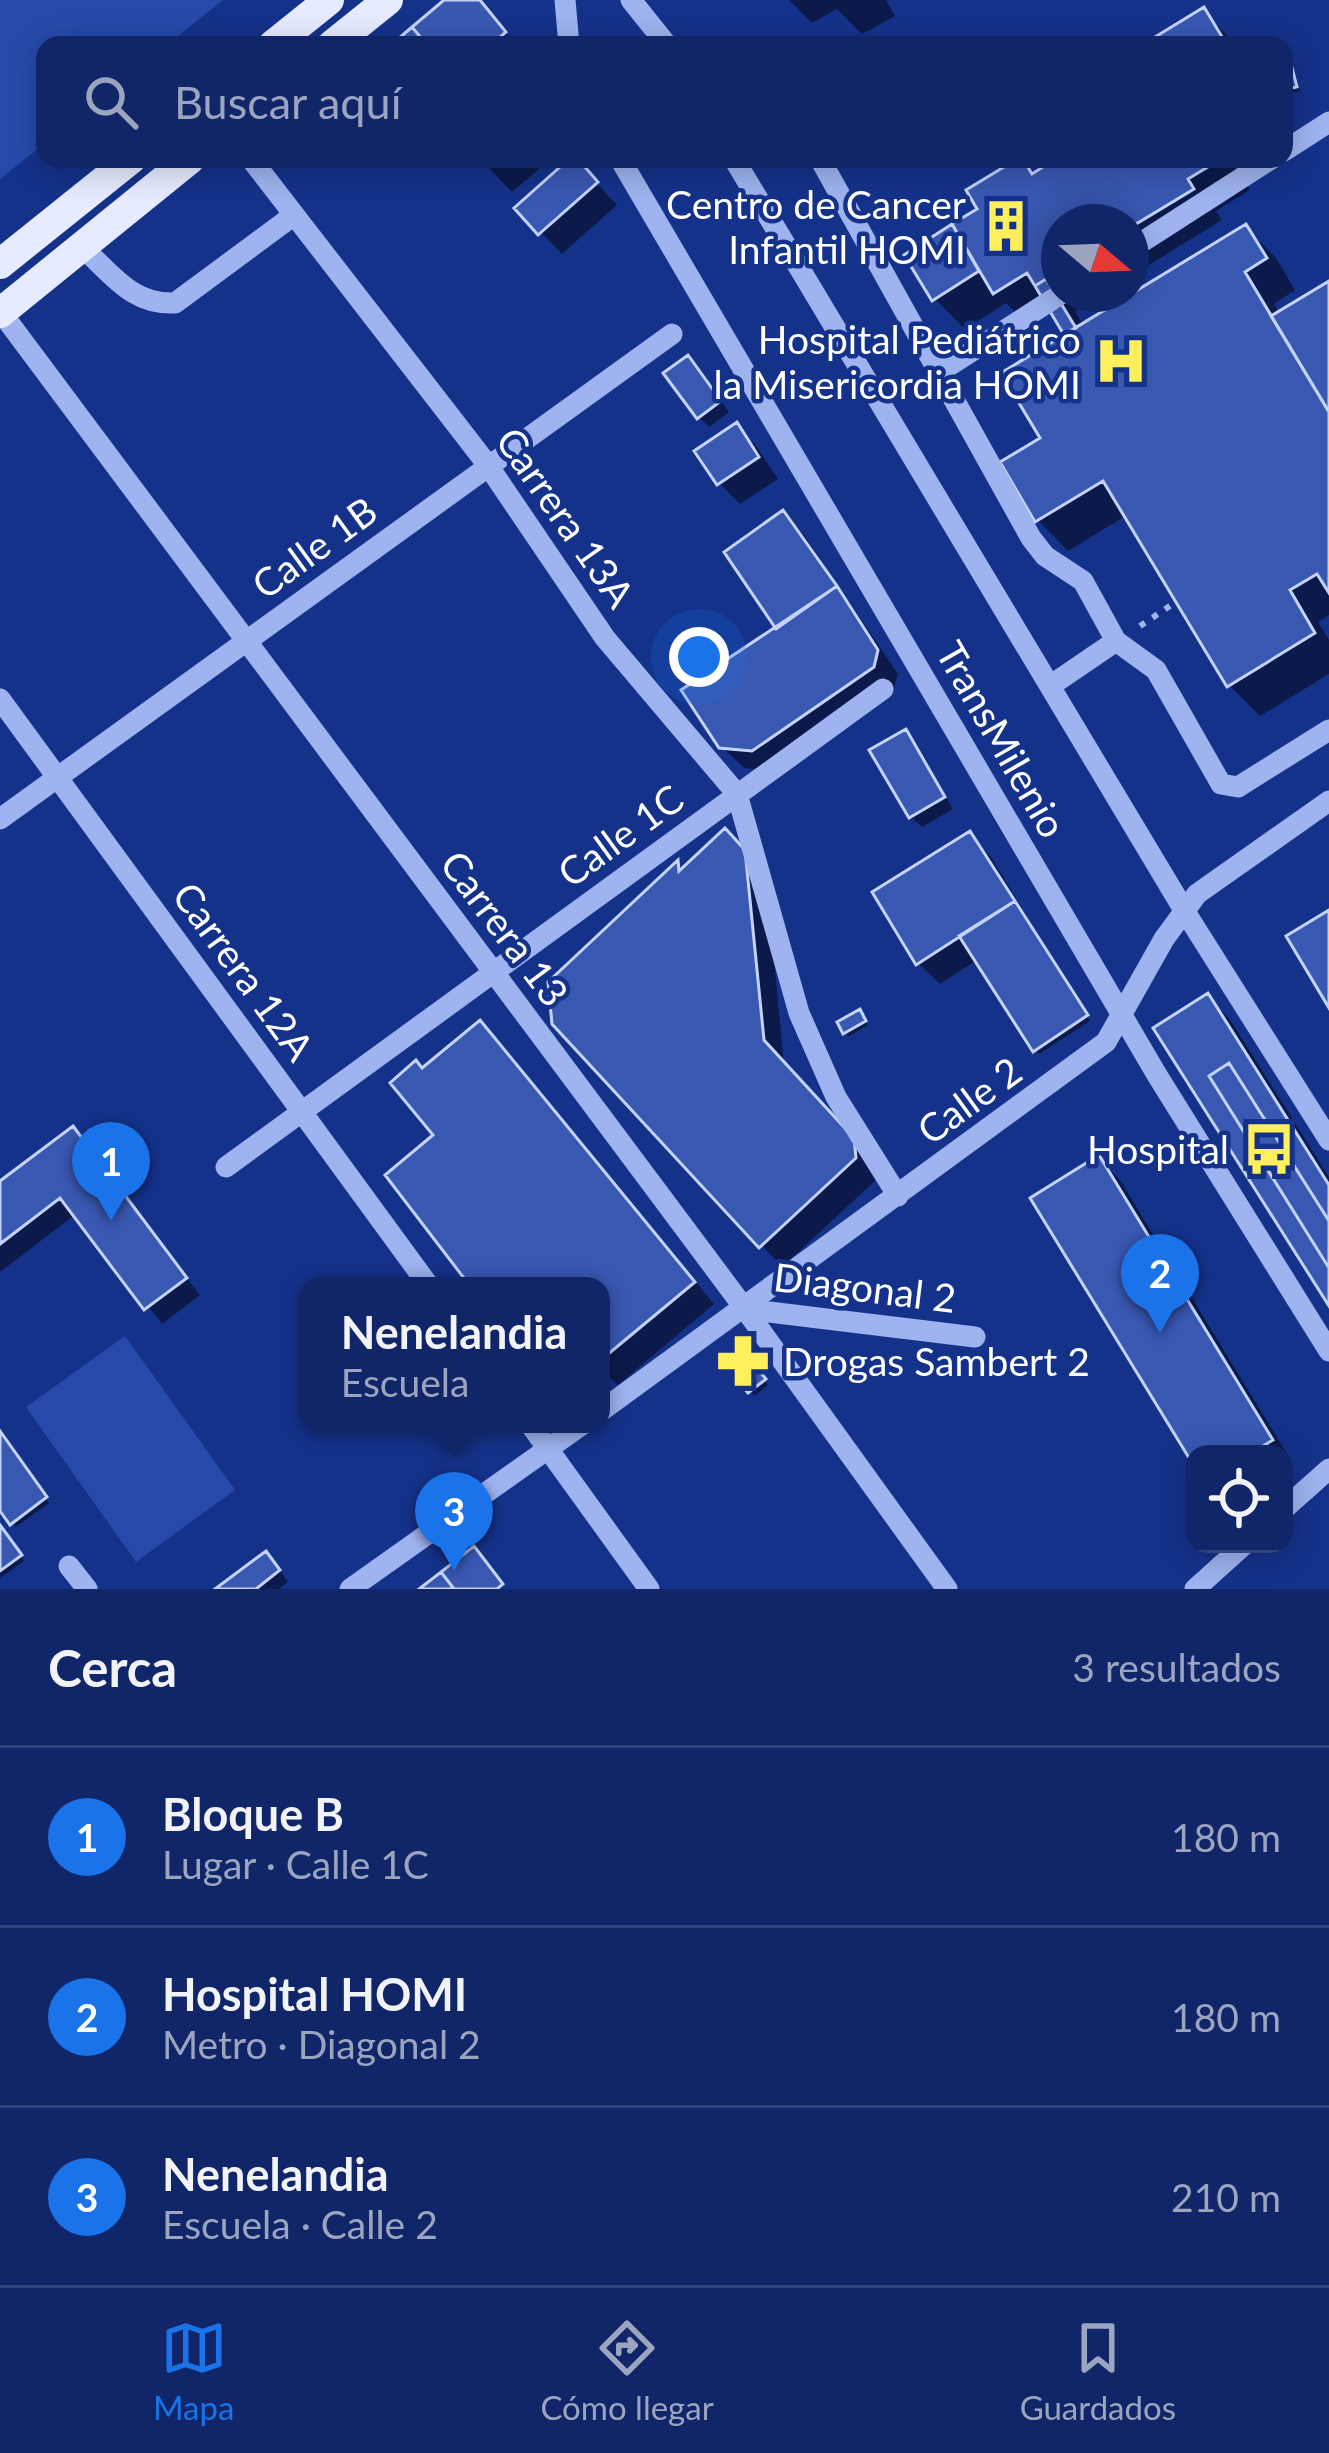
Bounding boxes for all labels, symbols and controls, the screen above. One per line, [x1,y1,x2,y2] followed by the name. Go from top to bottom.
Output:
[36,36,1293,168] search box
[78,69,144,135] icon: search
[174,75,401,129] text: Buscar aquí
[666,181,966,272] place label: Centro de Cancer Infantil HOMI
[977,197,1035,255] building icon: Centro de Cancer Infantil HOMI
[1041,204,1149,312] north arrow
[714,316,1081,407] place label: Hospital Pediátrico la Misericordia HOMI
[1092,332,1150,390] hospital icon: Hospital Pediátrico la Misericordia HOMI
[487,418,645,616] street label: Carrera 13A
[243,487,385,607] street label: Calle 1B
[669,627,729,687] your location
[927,633,1077,845] street label: TransMilenio
[549,774,691,896] street label: Calle 1C
[432,841,578,1015] street label: Carrera 13
[164,873,324,1069] street label: Carrera 12A
[908,1047,1030,1153] street label: Calle 2
[1240,1120,1298,1178] bus stop icon: Hospital
[72,1122,150,1221] pin: 1
[1087,1126,1229,1172] place label: Hospital
[1121,1234,1199,1333] pin: 2
[771,1253,959,1321] street label: Diagonal 2
[298,1277,610,1433] popup
[341,1305,567,1359] text: Nenelandia
[714,1332,772,1390] pharmacy icon: Drogas Sambert 2
[783,1338,1090,1384] place label: Drogas Sambert 2
[341,1359,469,1405] text: Escuela
[1185,1445,1293,1553] map controls
[1185,1445,1293,1553] button: locate
[415,1472,493,1571] pin: 3
[48,1637,177,1698] text: Cerca
[1072,1644,1281,1690] text: 3 resultados
[162,1787,344,1841] text: Bloque B
[76,1814,98,1860] text: 1
[1171,1814,1281,1860] text: 180 m
[162,1841,429,1887] text: Lugar · Calle 1C
[162,1967,467,2021] text: Hospital HOMI
[76,1994,98,2040] text: 2
[1171,1994,1281,2040] text: 180 m
[162,2021,481,2067] text: Metro · Diagonal 2
[162,2147,389,2201] text: Nenelandia
[76,2174,98,2220] text: 3
[1171,2174,1281,2220] text: 210 m
[162,2201,438,2247] text: Escuela · Calle 2
[153,2315,234,2427] tab: Mapa
[540,2315,714,2427] tab: Cómo llegar
[1020,2315,1176,2427] tab: Guardados

